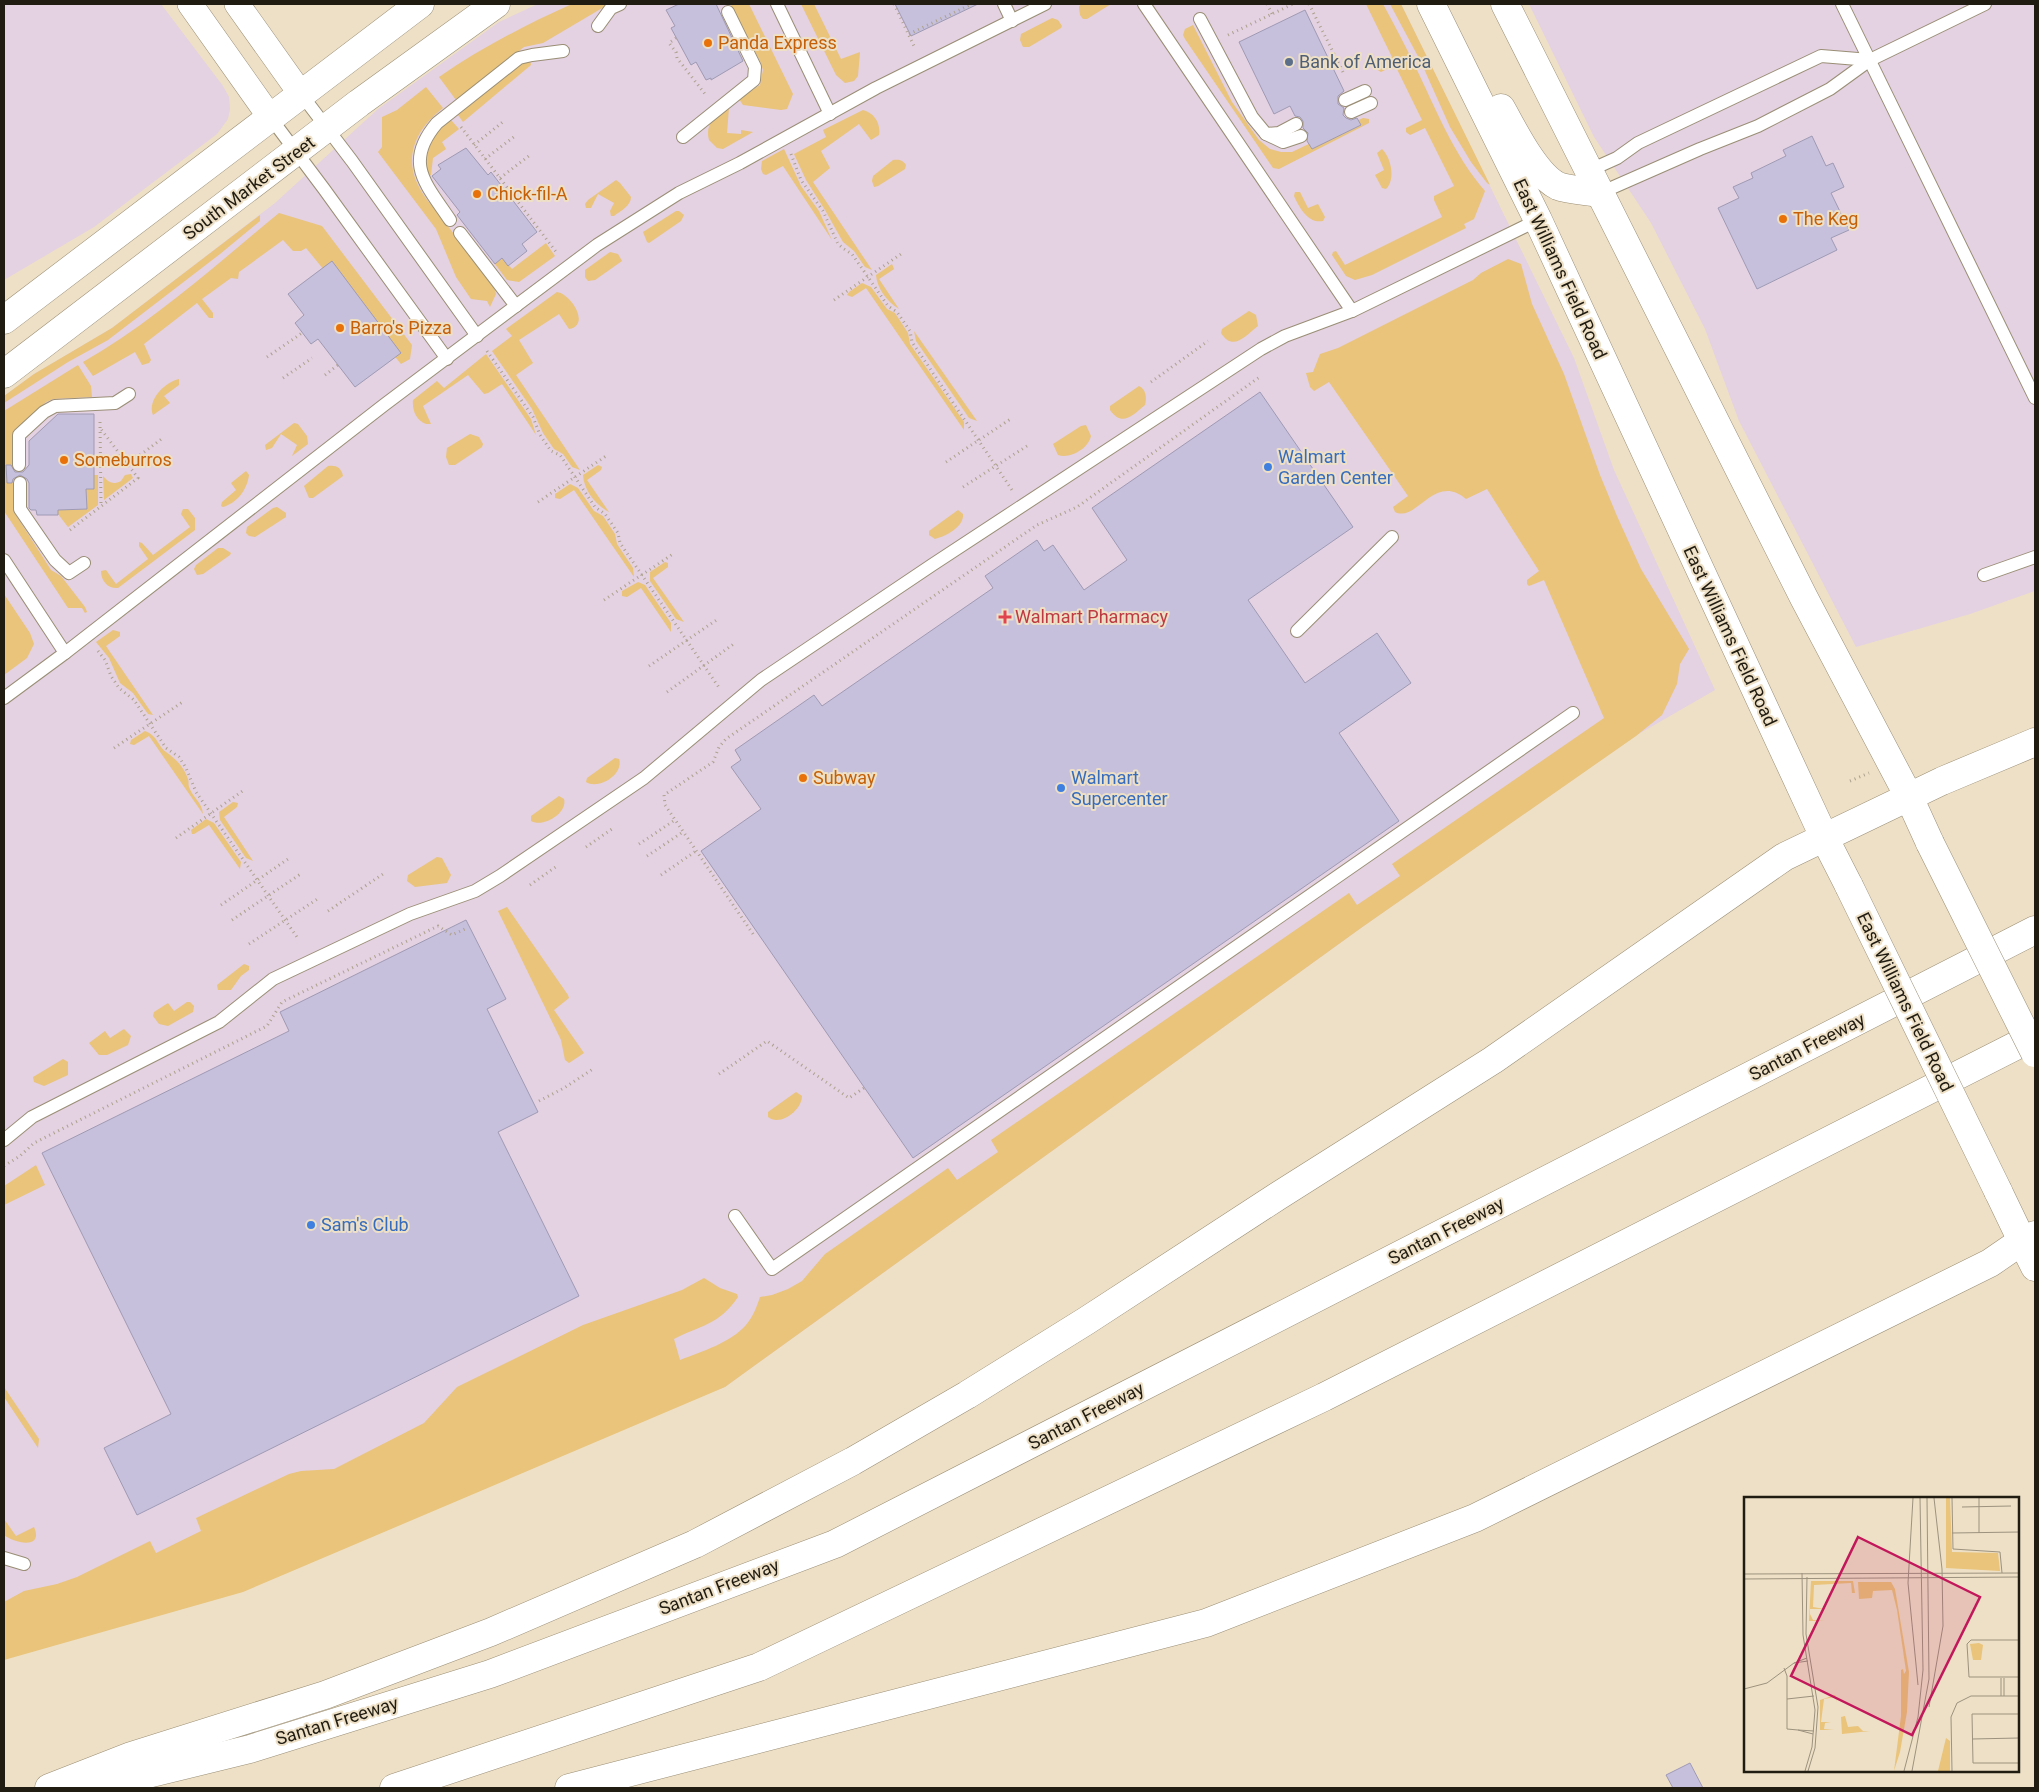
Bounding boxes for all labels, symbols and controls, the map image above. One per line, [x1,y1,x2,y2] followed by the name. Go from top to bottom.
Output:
[718,32,837,53] place label: Panda Express
[702,37,714,49] marker: Panda Express
[1299,51,1431,72] place label: Bank of America
[1283,56,1295,68] marker: Bank of America
[179,131,319,244] street label: South Market Street
[1509,175,1612,362] street label: East Williams Field Road
[487,183,568,204] place label: Chick-fil-A
[471,188,483,200] marker: Chick-fil-A
[1793,208,1858,229] place label: The Keg
[1777,213,1789,225] marker: The Keg
[350,317,452,338] place label: Barro's Pizza
[334,322,346,334] marker: Barro's Pizza
[1278,446,1393,488] place label: Walmart Garden Center
[74,449,172,470] place label: Someburros
[58,454,70,466] marker: Someburros
[1262,461,1274,473] marker: Walmart Garden Center
[1679,542,1782,729] street label: East Williams Field Road
[1015,606,1168,627] place label: Walmart Pharmacy
[999,611,1011,623] marker: Walmart Pharmacy
[813,767,876,788] place label: Subway
[1071,767,1168,809] place label: Walmart Supercenter
[797,772,809,784] marker: Subway
[1055,782,1067,794] marker: Walmart Supercenter
[1853,909,1958,1095] street label: East Williams Field Road
[1745,1008,1869,1085] street label: Santan Freeway
[1384,1192,1508,1269] street label: Santan Freeway
[321,1214,409,1235] place label: Sam's Club
[305,1219,317,1231] marker: Sam's Club
[1024,1377,1148,1454] street label: Santan Freeway
[1744,1497,2019,1772] inset map
[656,1554,782,1619] street label: Santan Freeway
[273,1692,401,1749] street label: Santan Freeway

